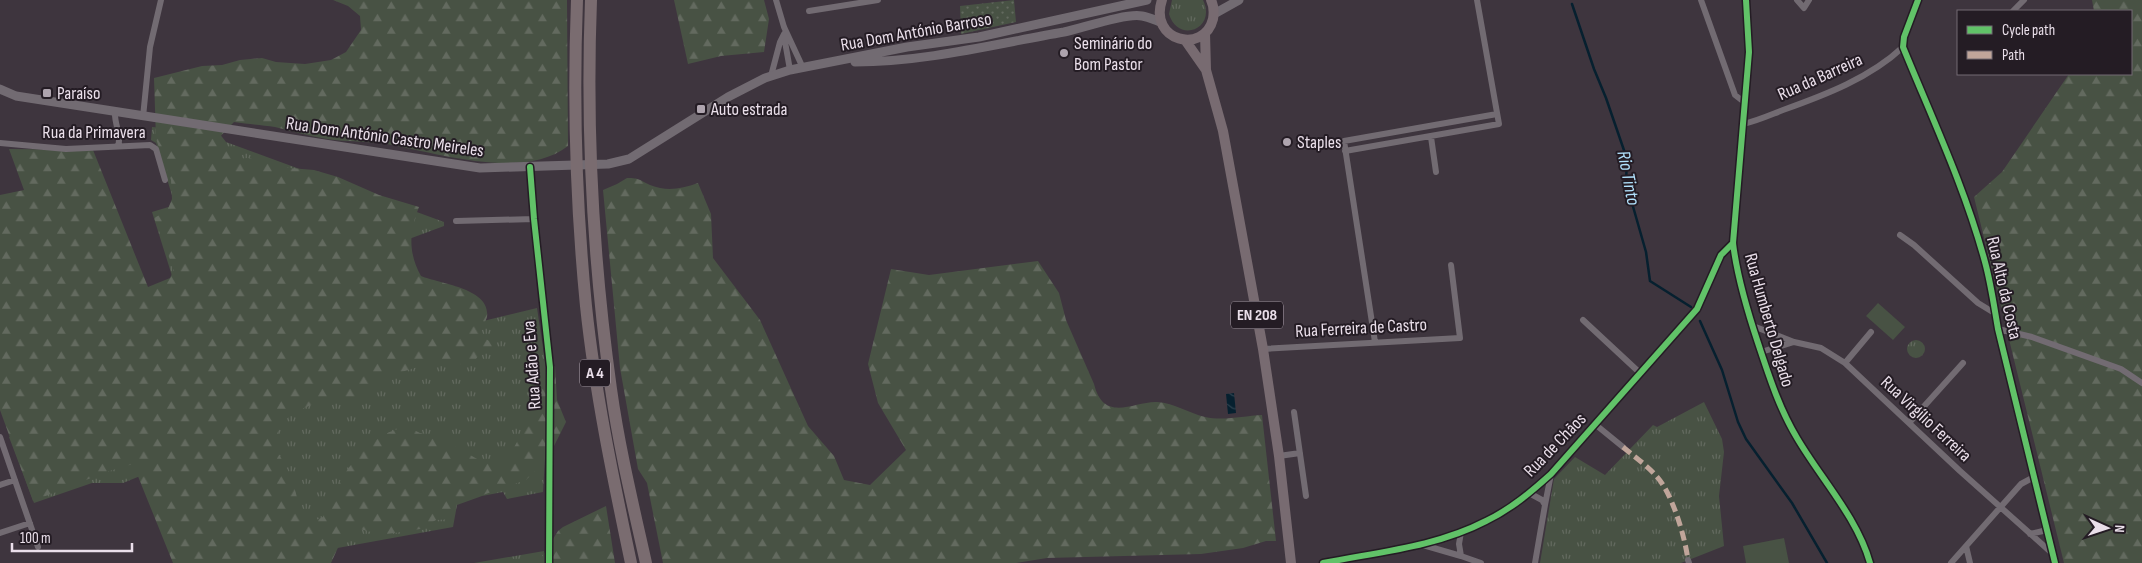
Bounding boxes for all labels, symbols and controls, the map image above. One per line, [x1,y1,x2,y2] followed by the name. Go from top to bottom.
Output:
[839,8,993,56] street label: Rua Dom António Barroso
[1957,10,2132,75] legend
[2002,21,2055,40] text: Cycle path
[1074,33,1152,75] place label: Seminário do Bom Pastor
[2002,46,2025,65] text: Path
[1058,47,1070,59] marker: Seminário do Bom Pastor
[1774,49,1866,105] street label: Rua da Barreira
[57,83,100,104] place label: Paraíso
[41,87,53,99] marker: Paraíso
[710,99,787,120] place label: Auto estrada
[695,103,707,115] marker: Auto estrada
[285,113,485,161] street label: Rua Dom António Castro Meireles
[42,122,146,143] street label: Rua da Primavera
[1297,132,1342,153] place label: Staples
[1281,136,1293,148] marker: Staples
[1611,149,1645,208] water label: Rio Tinto
[1982,235,2026,341] street label: Rua Alto da Costa
[1740,251,1798,389] street label: Rua Humberto Delgado
[1231,302,1283,328] road number: EN 208
[1295,314,1427,342] street label: Rua Ferreira de Castro
[518,320,546,410] street label: Rua Adão e Eva
[580,359,610,386] road number: A 4
[1876,372,1976,466] street label: Rua Virgílio Ferreira
[1519,409,1591,481] street label: Rua de Chãos
[2082,503,2132,553] north arrow
[12,520,132,552] scale bar
[2111,524,2128,533] text: N
[20,529,51,548] text: 100 m

